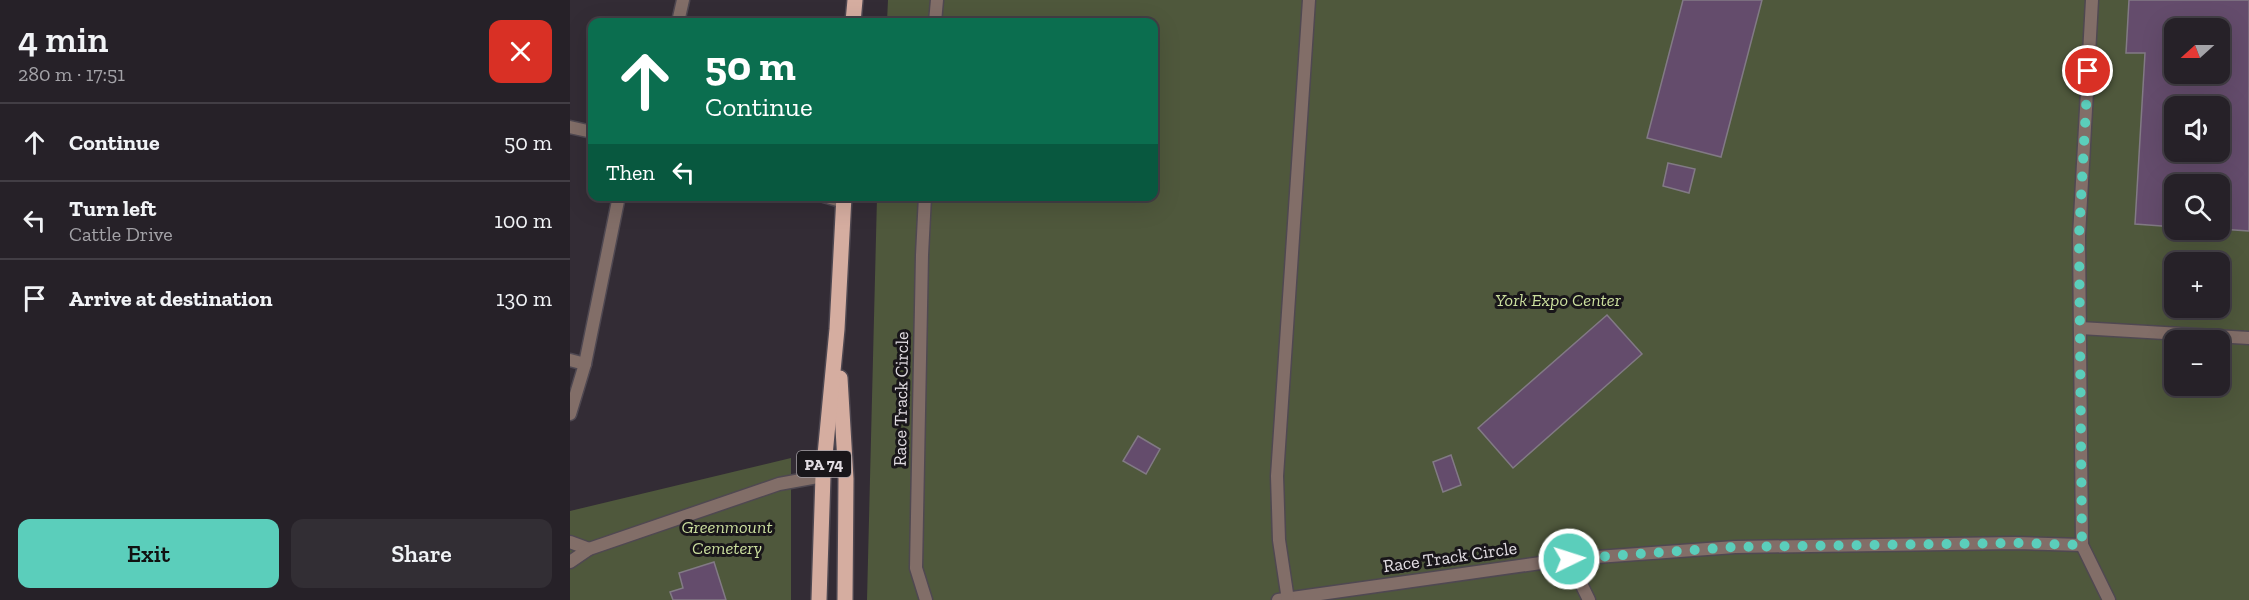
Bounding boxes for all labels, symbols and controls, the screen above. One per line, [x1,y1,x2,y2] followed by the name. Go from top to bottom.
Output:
[18,18,108,61] text: 4 min
[2164,18,2230,84] north arrow
[2164,18,2230,396] map controls
[489,20,552,83] button: close
[705,40,796,91] text: 50 m
[606,42,684,120] icon: ahead
[2062,45,2113,96] pin
[2071,54,2104,87] icon: arrive
[18,62,125,86] text: 280 m · 17:51
[705,91,813,123] text: Continue
[2164,96,2230,162] button: sound
[18,126,51,159] icon: ahead
[69,129,160,156] text: Continue
[504,129,552,156] text: 50 m
[667,156,700,189] icon: left
[606,159,655,186] text: Then
[2164,174,2230,240] button: search
[69,195,156,222] text: Turn left
[18,204,51,237] icon: left
[494,207,552,234] text: 100 m
[69,222,173,246] text: Cattle Drive
[2164,252,2230,318] button: +
[18,282,51,315] icon: arrive
[69,285,272,312] text: Arrive at destination
[496,285,552,312] text: 130 m
[1495,289,1622,311] park label: York Expo Center
[2164,330,2230,396] button: −
[889,331,913,467] street label: Race Track Circle
[797,451,851,477] road number: PA 74
[681,516,773,559] park label: Greenmount Cemetery
[18,519,279,588] button: Exit
[291,519,552,588] button: Share
[1537,527,1601,591] position arrow
[1382,537,1518,577] street label: Race Track Circle

